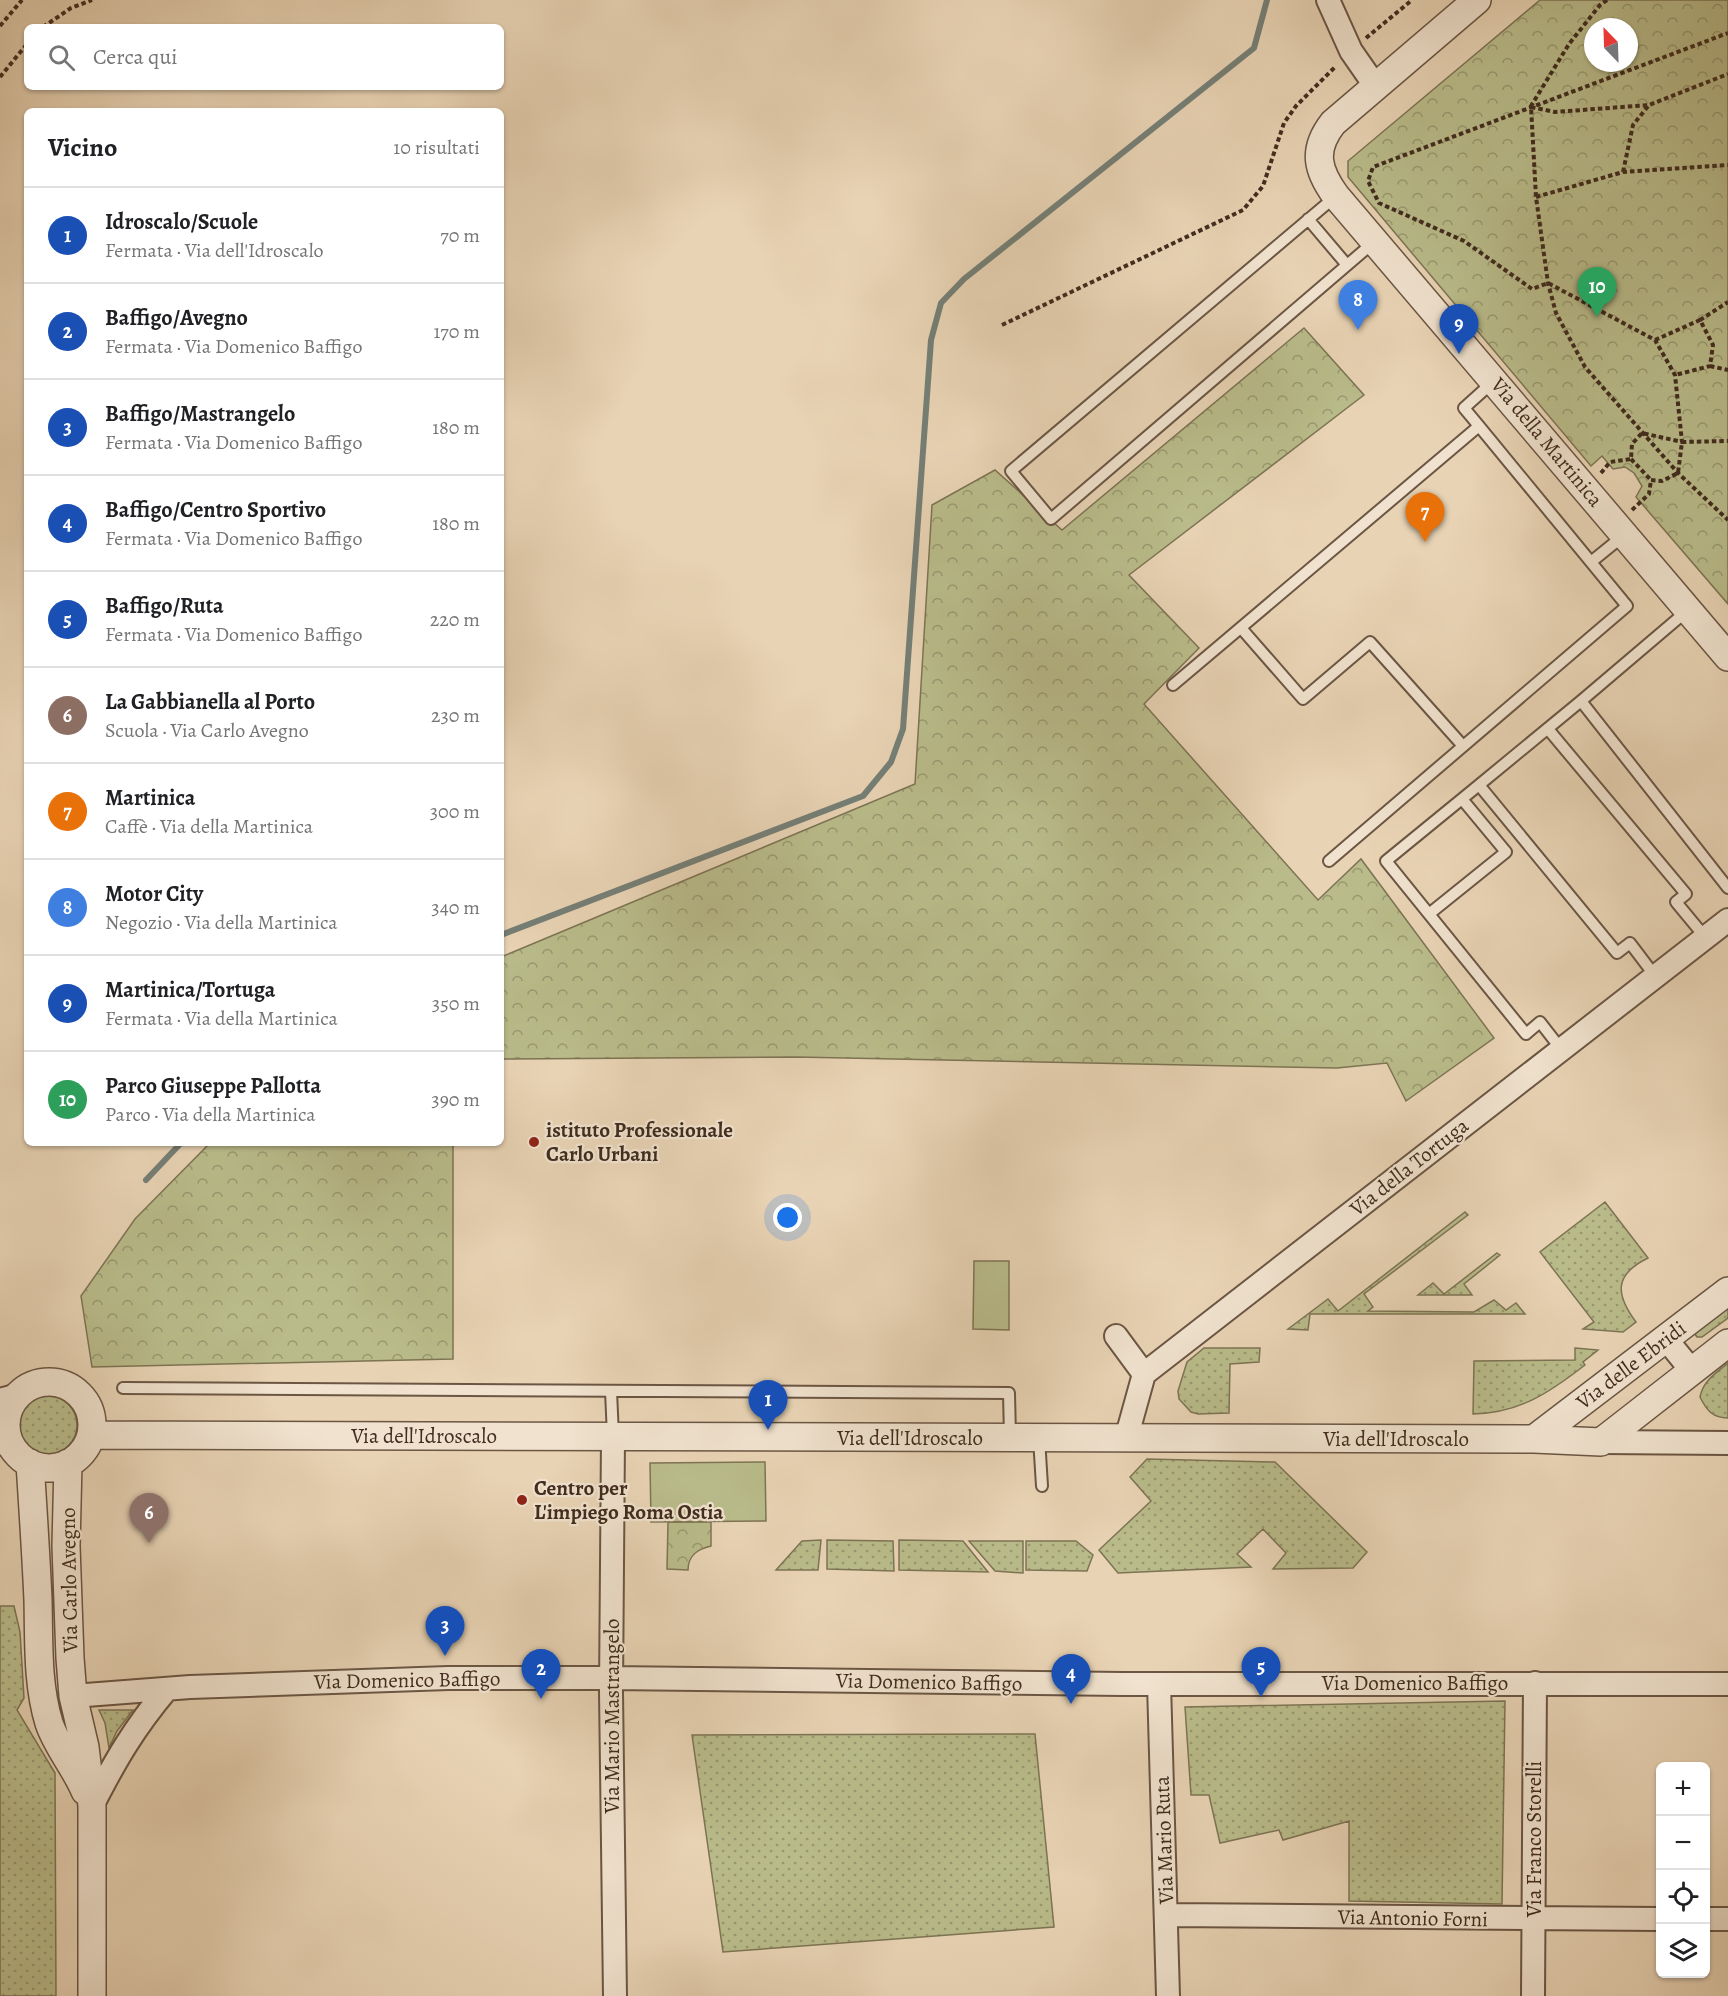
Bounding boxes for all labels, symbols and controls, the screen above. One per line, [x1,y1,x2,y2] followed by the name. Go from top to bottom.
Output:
[1584,18,1638,72] north arrow
[24,24,504,90] search box
[45,41,78,74] icon: search
[93,42,178,72] text: Cerca qui
[48,130,117,165] text: Vicino
[393,134,480,161] text: 10 risultati
[105,207,258,237] text: Idroscalo/Scuole
[64,222,71,249] text: 1
[440,222,480,249] text: 70 m
[105,237,323,264] text: Fermata · Via dell'Idroscalo
[1578,268,1616,317] pin: 10
[1338,280,1378,330] pin: 8
[105,303,248,333] text: Baffigo/Avegno
[1440,304,1478,354] pin: 9
[63,318,72,345] text: 2
[434,318,480,345] text: 170 m
[105,333,362,360] text: Fermata · Via Domenico Baffigo
[1484,371,1610,513] street label: Via della Martinica
[105,399,295,429] text: Baffigo/Mastrangelo
[63,414,72,441] text: 3
[432,414,480,441] text: 180 m
[105,429,362,456] text: Fermata · Via Domenico Baffigo
[1406,492,1444,542] pin: 7
[105,495,326,525] text: Baffigo/Centro Sportivo
[63,510,72,537] text: 4
[432,510,480,537] text: 180 m
[105,525,362,552] text: Fermata · Via Domenico Baffigo
[105,591,224,621] text: Baffigo/Ruta
[63,606,72,633] text: 5
[430,606,480,633] text: 220 m
[105,621,362,648] text: Fermata · Via Domenico Baffigo
[105,687,315,717] text: La Gabbianella al Porto
[63,702,72,729] text: 6
[431,702,480,729] text: 230 m
[105,717,309,744] text: Scuola · Via Carlo Avegno
[105,783,195,813] text: Martinica
[63,798,72,825] text: 7
[430,798,480,825] text: 300 m
[105,813,313,840] text: Caffè · Via della Martinica
[105,879,203,909] text: Motor City
[63,894,72,921] text: 8
[431,894,480,921] text: 340 m
[105,909,338,936] text: Negozio · Via della Martinica
[105,975,275,1005] text: Martinica/Tortuga
[63,990,72,1017] text: 9
[432,990,480,1017] text: 350 m
[105,1005,338,1032] text: Fermata · Via della Martinica
[105,1071,321,1101] text: Parco Giuseppe Pallotta
[59,1086,76,1113] text: 10
[431,1086,480,1113] text: 390 m
[105,1101,316,1128] text: Parco · Via della Martinica
[1343,1112,1474,1223] street label: Via della Tortuga
[546,1116,733,1168] place label: istituto Professionale Carlo Urbani
[527,1135,541,1149] marker: istituto Professionale Carlo Urbani
[773,1203,802,1232] your location
[1570,1314,1692,1416] street label: Via delle Ebridi
[748,1380,788,1430] pin: 1
[350,1422,497,1450] street label: Via dell'Idroscalo
[836,1424,983,1452] street label: Via dell'Idroscalo
[1322,1425,1469,1453] street label: Via dell'Idroscalo
[534,1474,724,1526] place label: Centro per L'impiego Roma Ostia
[515,1493,529,1507] marker: Centro per L'impiego Roma Ostia
[130,1494,168,1543] pin: 6
[54,1507,84,1654] street label: Via Carlo Avegno
[426,1606,464,1656] pin: 3
[598,1618,626,1815] street label: Via Mario Mastrangelo
[1242,1648,1280,1697] pin: 5
[522,1650,560,1699] pin: 2
[1052,1654,1090,1704] pin: 4
[313,1664,500,1696] street label: Via Domenico Baffigo
[835,1666,1022,1698] street label: Via Domenico Baffigo
[1321,1669,1508,1697] street label: Via Domenico Baffigo
[1520,1761,1548,1918] street label: Via Franco Storelli
[1656,1762,1710,1978] map controls
[1656,1762,1710,1816] button: +
[1148,1775,1180,1905] street label: Via Mario Ruta
[1656,1816,1710,1870] button: −
[1656,1870,1710,1924] button: locate
[1337,1903,1488,1933] street label: Via Antonio Forni
[1656,1924,1710,1978] button: layers

